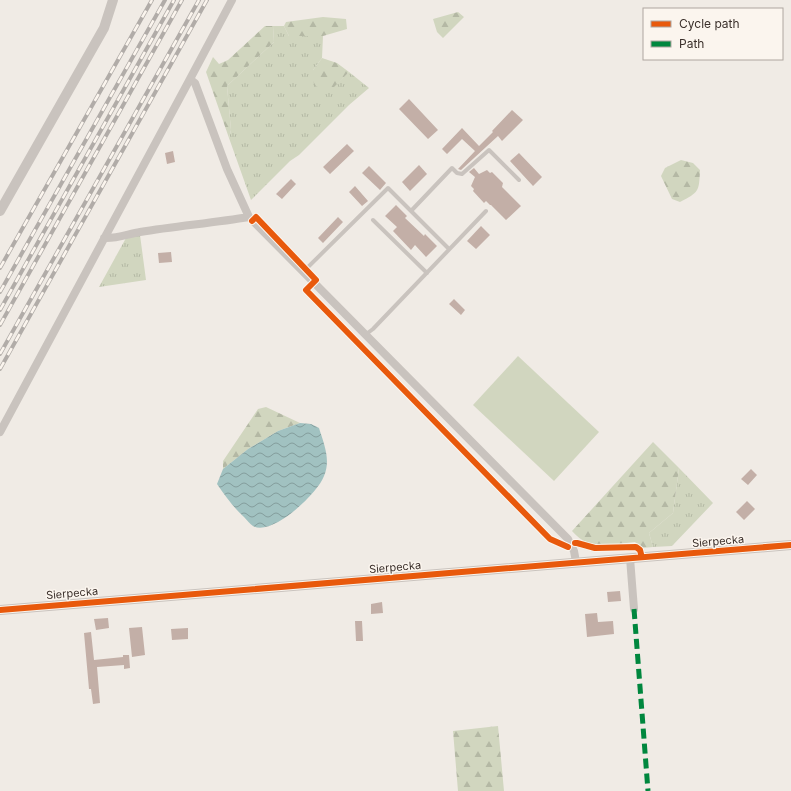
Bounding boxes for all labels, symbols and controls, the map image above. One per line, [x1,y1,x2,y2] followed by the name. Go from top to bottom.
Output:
[643,8,783,60] legend
[679,16,740,31] text: Cycle path
[679,36,704,51] text: Path
[691,532,745,550] street label: Sierpecka
[368,558,422,576] street label: Sierpecka
[45,584,99,602] street label: Sierpecka

